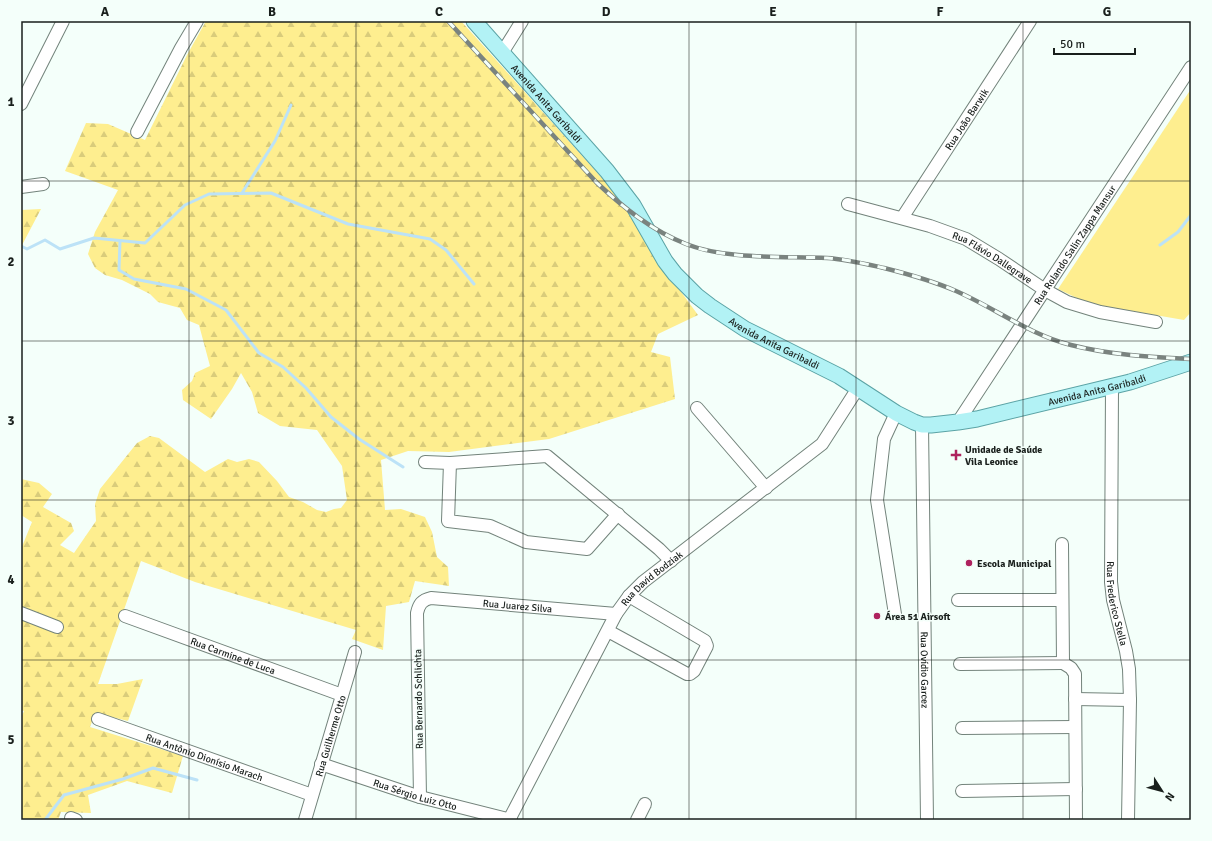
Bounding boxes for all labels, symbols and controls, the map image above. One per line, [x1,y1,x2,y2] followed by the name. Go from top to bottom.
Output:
[101,4,110,20] text: A
[268,4,276,20] text: B
[435,4,443,20] text: C
[602,4,611,20] text: D
[769,4,777,20] text: E
[937,4,944,20] text: F
[1103,4,1111,20] text: G
[1054,30,1135,56] scale bar
[1060,37,1085,52] text: 50 m
[508,62,584,146] street label: Avenida Anita Garibaldi
[943,87,991,153] street label: Rua João Barwik
[7,94,15,110] text: 1
[1032,183,1119,307] street label: Rua Rolando Salin Zappa Mansur
[950,230,1034,287] street label: Rua Flávio Dallegrave
[7,254,15,270] text: 2
[726,315,821,372] street label: Avenida Anita Garibaldi
[1047,372,1148,409] street label: Avenida Anita Garibaldi
[7,413,15,429] text: 3
[965,444,1042,468] place label: Unidade de Saúde Vila Leonice
[950,449,962,461] marker: Unidade de Saúde Vila Leonice
[619,549,685,609] street label: Rua David Bodziak
[964,558,974,568] marker: Escola Municipal
[977,558,1051,570] place label: Escola Municipal
[1104,561,1129,647] street label: Rua Frederico Stella
[7,572,15,588] text: 4
[482,598,553,615] street label: Rua Juarez Silva
[885,610,950,623] place label: Área 51 Airsoft
[872,611,882,621] marker: Área 51 Airsoft
[918,631,931,709] street label: Rua Ovídio Garcez
[189,635,277,677] street label: Rua Carmine de Luca
[412,649,426,749] street label: Rua Bernardo Schlichta
[313,694,349,778] street label: Rua Guilherme Otto
[144,731,264,784] street label: Rua Antônio Dionísio Marach
[7,732,15,748] text: 5
[1142,771,1182,811] north arrow
[372,777,458,813] street label: Rua Sérgio Luiz Otto
[1162,790,1177,804] text: N

